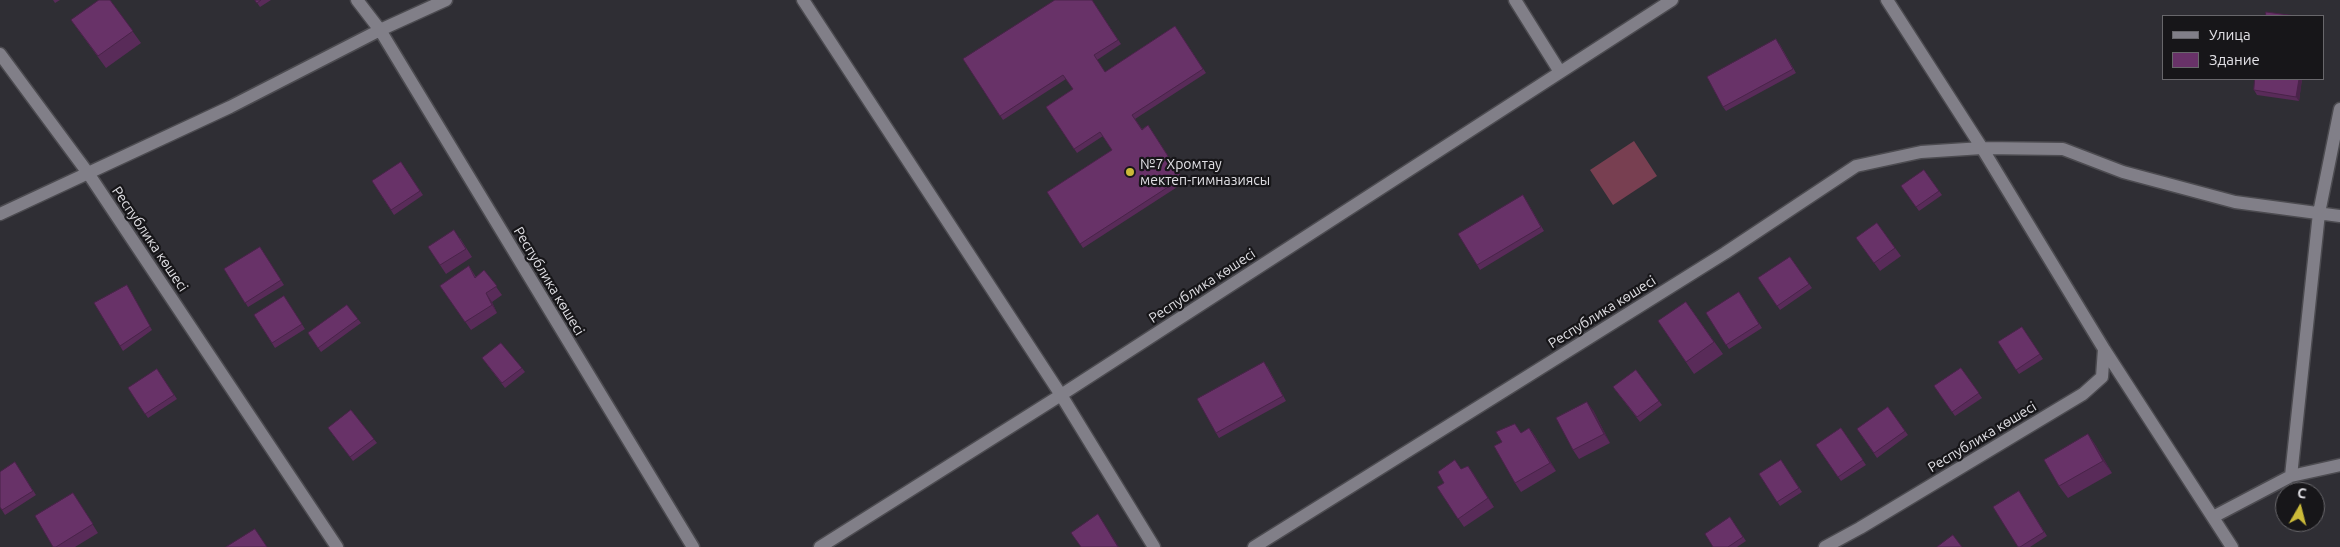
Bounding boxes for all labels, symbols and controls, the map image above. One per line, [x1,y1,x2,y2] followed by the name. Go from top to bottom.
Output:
[2162,15,2325,80] legend
[2209,26,2251,43] text: Улица
[2209,51,2260,68] text: Здание
[1140,156,1270,188] place label: №7 Хромтау мектеп-гимназиясы
[1124,166,1136,178] marker: №7 Хромтау мектеп-гимназиясы
[109,183,191,295] street label: Республика көшесі
[510,224,588,338] street label: Республика көшесі
[1146,245,1258,327] street label: Республика көшесі
[1545,272,1659,352] street label: Республика көшесі
[1925,398,2039,476] street label: Республика көшесі
[2275,482,2325,532] north arrow
[2296,485,2307,502] text: С

